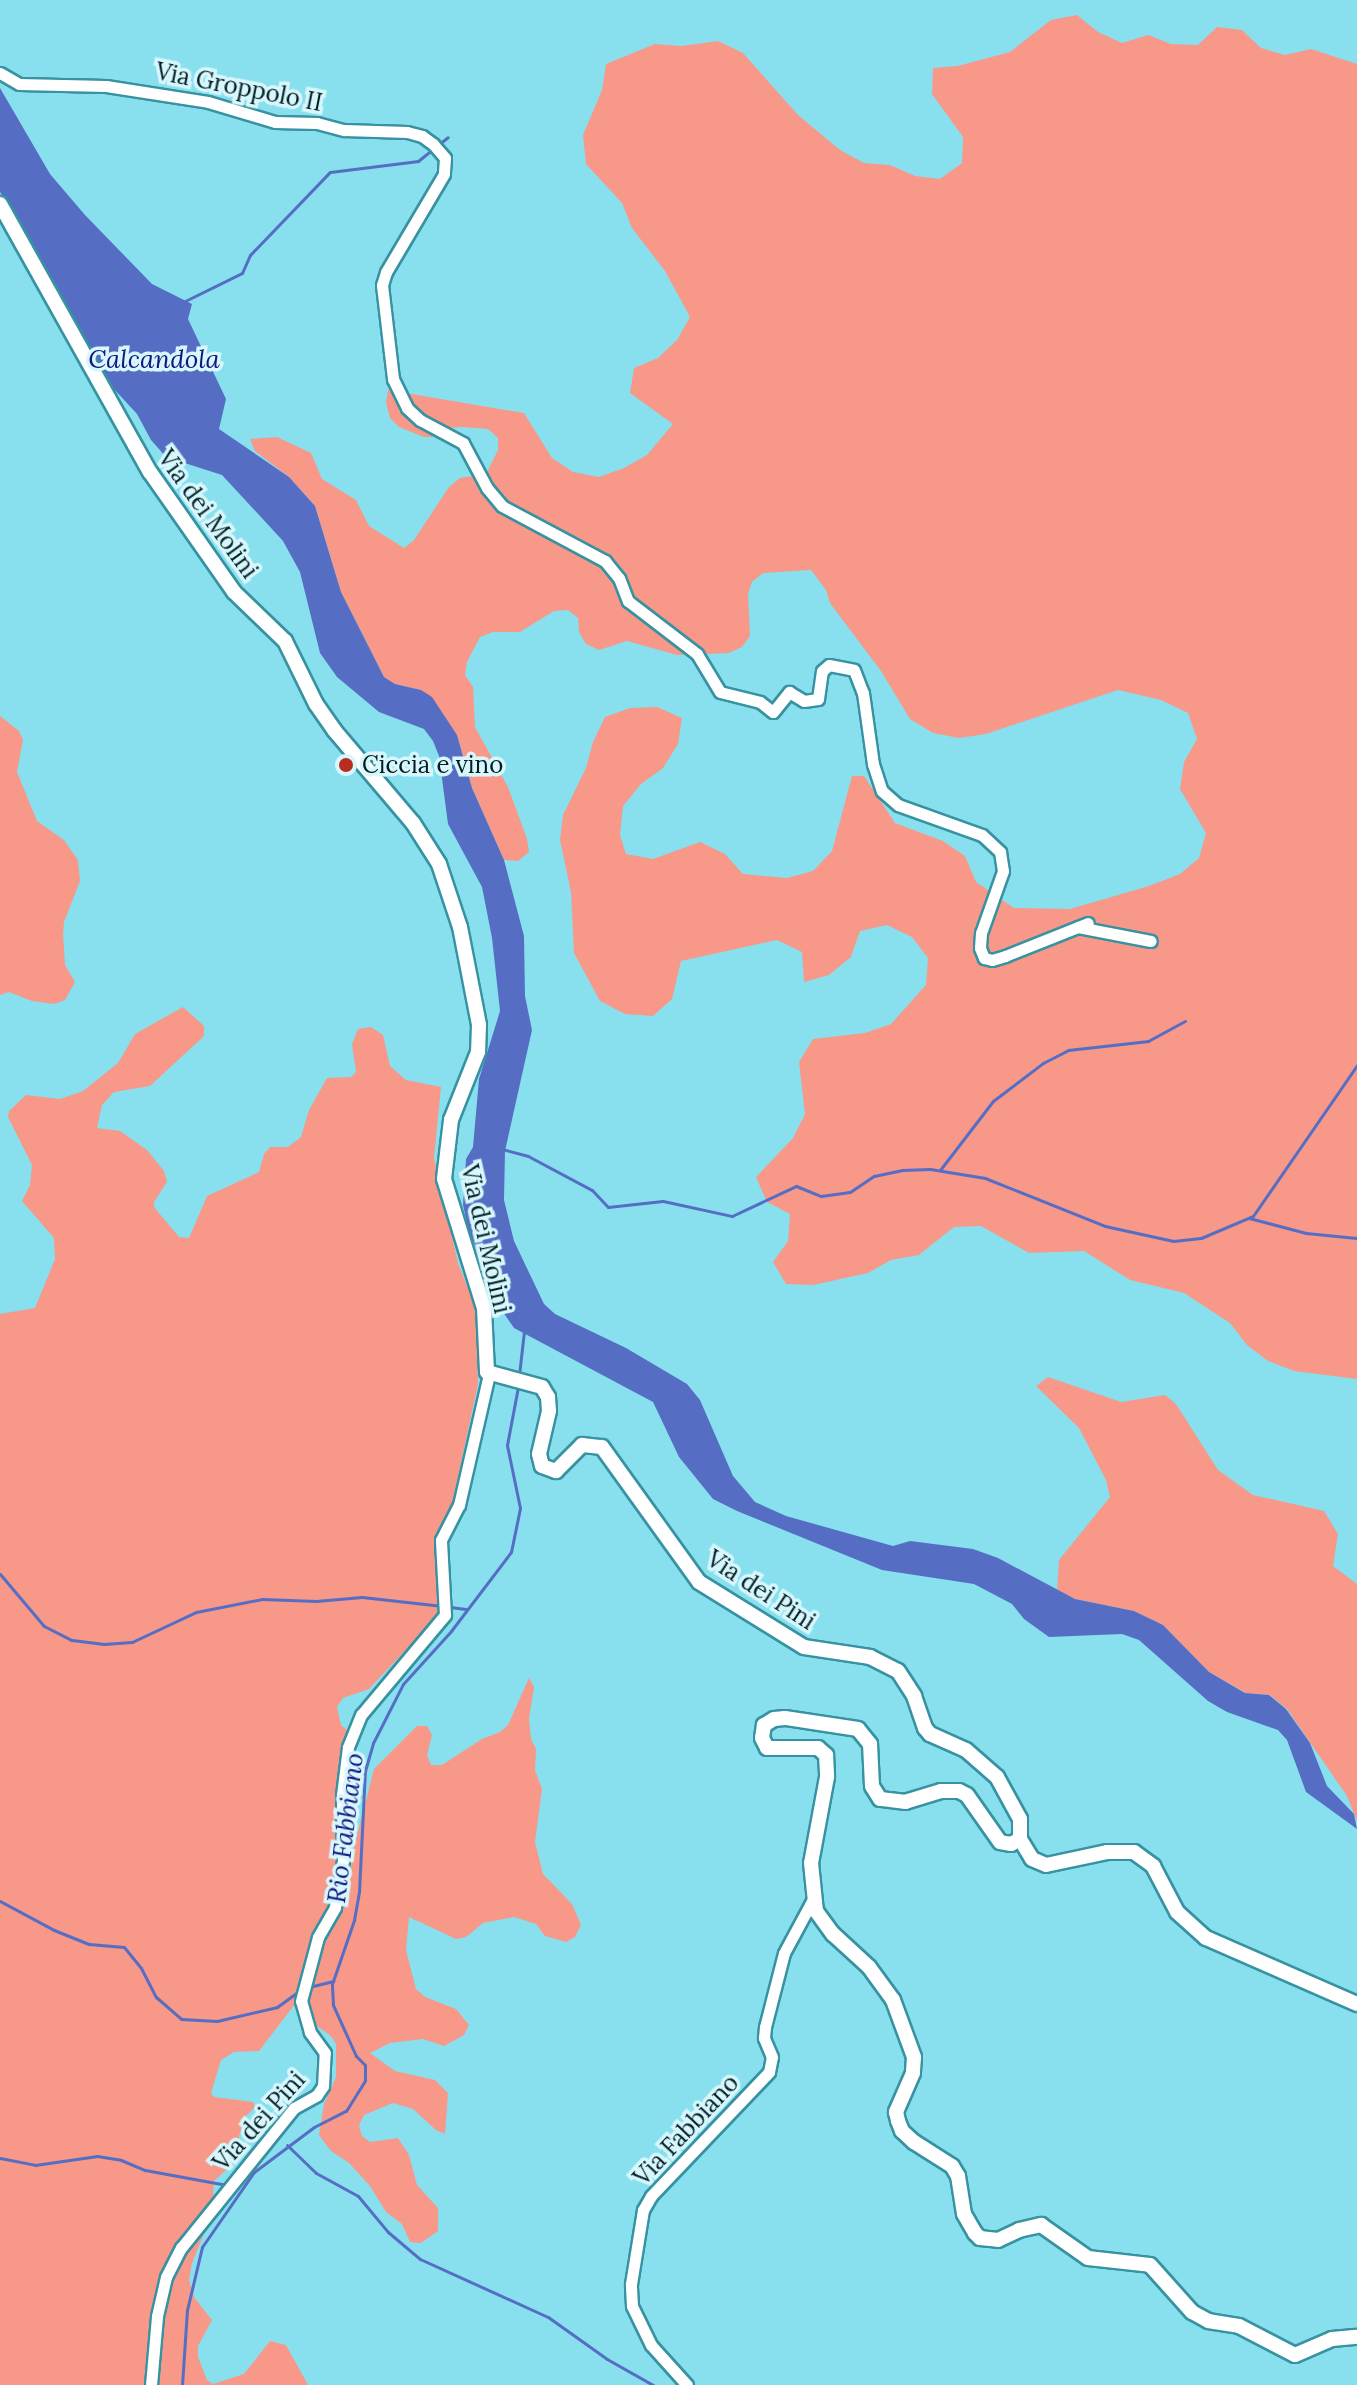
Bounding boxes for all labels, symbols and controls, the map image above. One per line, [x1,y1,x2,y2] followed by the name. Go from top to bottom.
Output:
[153,57,325,117] street label: Via Groppolo II
[88,343,220,375] water label: Calcandola
[152,444,264,584] street label: Via dei Molini
[362,751,503,779] place label: Ciccia e vino
[337,756,355,774] marker: Ciccia e vino
[455,1162,517,1316] street label: Via dei Molini
[701,1544,821,1636] street label: Via dei Pini
[320,1751,370,1905] water label: Rio Fabbiano
[207,2065,311,2177] street label: Via dei Pini
[627,2069,745,2191] street label: Via Fabbiano

